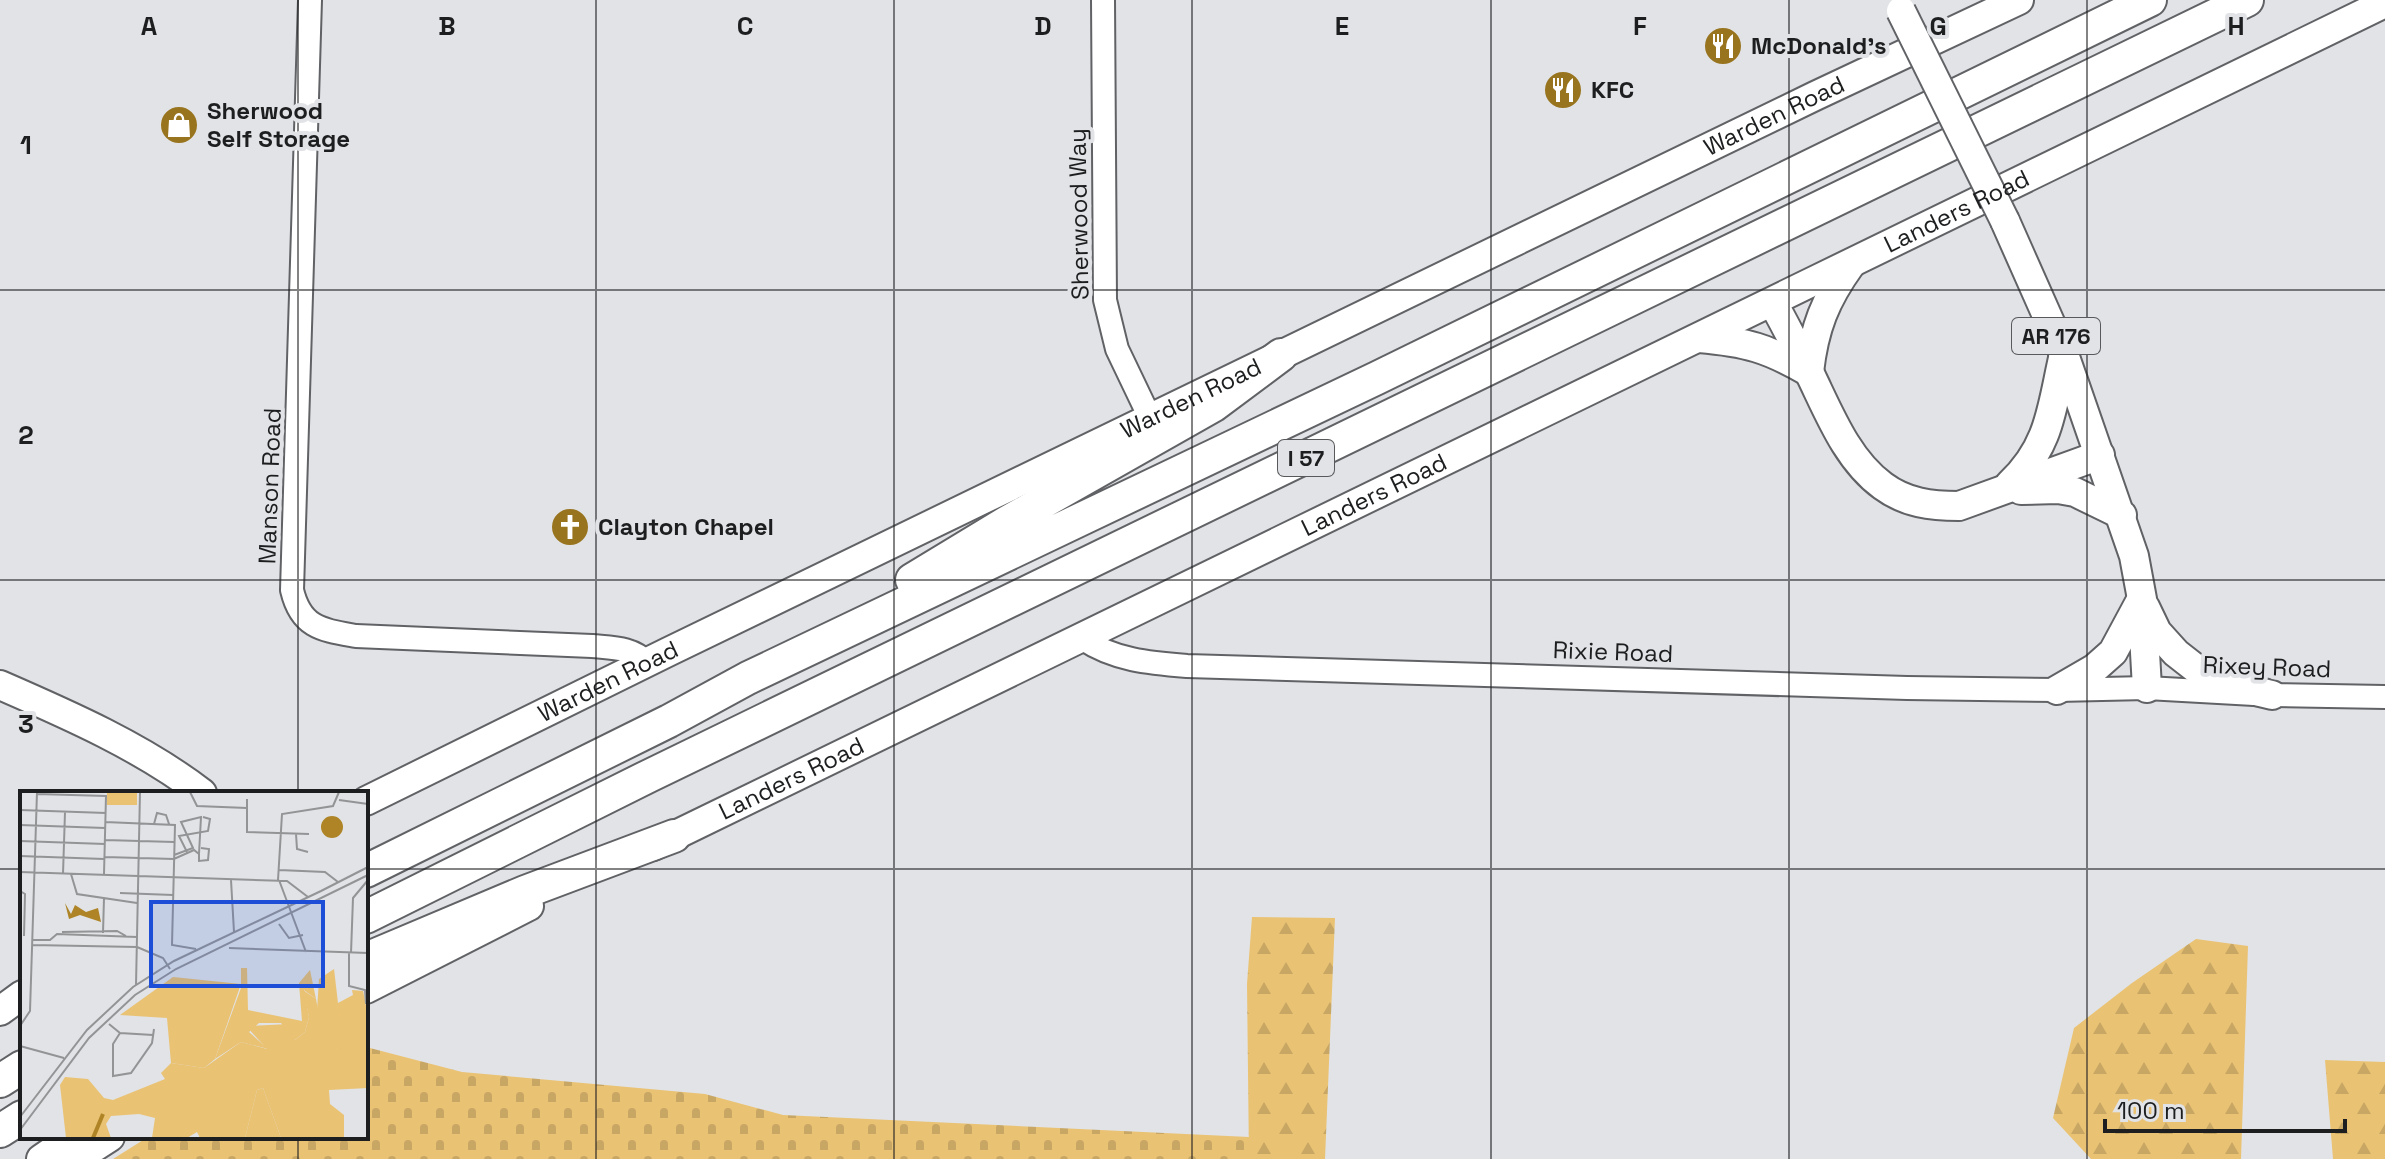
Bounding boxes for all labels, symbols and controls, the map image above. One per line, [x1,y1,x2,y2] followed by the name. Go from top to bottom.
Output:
[141,9,158,43] text: A
[438,9,456,43] text: B
[737,9,753,43] text: C
[1034,9,1052,43] text: D
[1335,9,1349,43] text: E
[1633,9,1647,43] text: F
[1929,9,1947,43] text: G
[2227,9,2245,43] text: H
[1702,25,1744,67] restaurant icon: McDonald's
[1751,30,1887,61] place label: McDonald's
[1698,68,1849,163] street label: Warden Road
[1542,69,1584,111] restaurant icon: KFC
[1591,74,1634,105] place label: KFC
[207,95,350,154] place label: Sherwood Self Storage
[158,104,200,146] shop icon: Sherwood Self Storage
[20,128,32,162] text: 1
[1062,128,1095,300] street label: Sherwood Way
[1879,162,2034,259] street label: Landers Road
[2012,318,2100,354] road number: AR 176
[1115,351,1266,445] street label: Warden Road
[251,407,288,565] street label: Manson Road
[18,418,34,452] text: 2
[1278,440,1334,476] road number: I 57
[1296,446,1452,543] street label: Landers Road
[549,506,591,548] church icon: Clayton Chapel
[598,511,774,542] place label: Clayton Chapel
[533,633,683,729] street label: Warden Road
[1552,634,1674,669] street label: Rixie Road
[2202,649,2332,684] street label: Rixey Road
[18,707,34,741] text: 3
[713,730,869,827] street label: Landers Road
[20,791,368,1139] inset map
[2105,1083,2345,1133] scale bar
[2117,1095,2185,1126] text: 100 m

